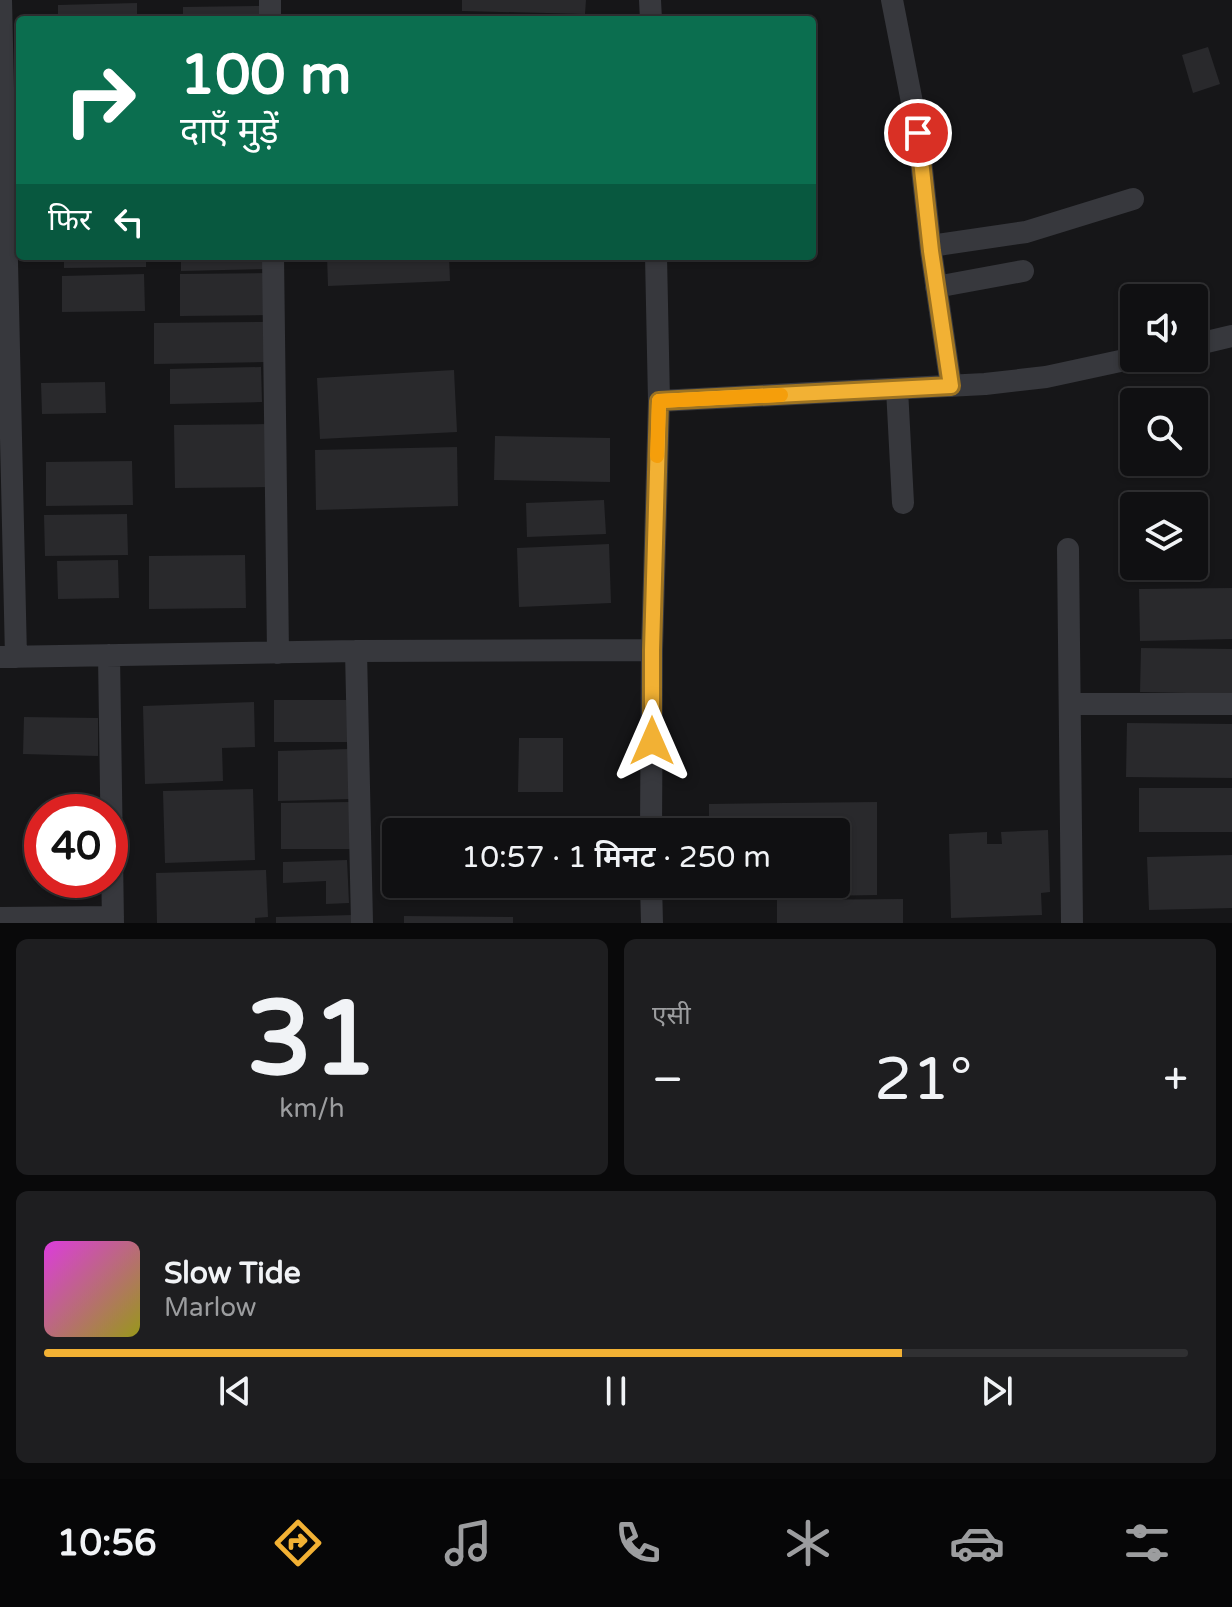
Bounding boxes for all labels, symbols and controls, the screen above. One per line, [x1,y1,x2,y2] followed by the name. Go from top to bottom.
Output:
[180,42,351,109] text: 100 m
[48,48,152,152] icon: right
[884,99,952,167] pin
[180,110,279,153] text: दाएँ मुड़ें
[896,111,940,155] icon: arrive
[107,200,151,244] icon: left
[48,202,91,239] text: फिर
[1120,284,1208,580] map controls
[1120,284,1208,372] button: sound
[1120,388,1208,476] button: search
[1120,492,1208,580] button: layers
[610,699,694,783] position arrow
[24,794,128,898] speed limit sign: 40
[461,839,771,876] text: 10:57 · 1 मिनट · 250 m
[247,978,377,1103] text: 31
[652,1000,691,1031] text: एसी
[874,1044,972,1116] text: 21°
[652,1054,683,1107] text: −
[1163,1054,1188,1107] text: +
[279,1093,345,1124] text: km/h
[164,1255,301,1292] text: Slow Tide
[164,1292,256,1323] text: Marlow
[213,1369,257,1413] icon: previous
[594,1369,638,1413] icon: pause
[975,1369,1019,1413] icon: next
[270,1515,326,1571] icon: directions
[440,1515,496,1571] icon: music
[610,1515,666,1571] icon: phone
[780,1515,836,1571] icon: climate
[949,1515,1005,1571] icon: car
[1119,1515,1175,1571] icon: filters
[57,1522,157,1565] text: 10:56

